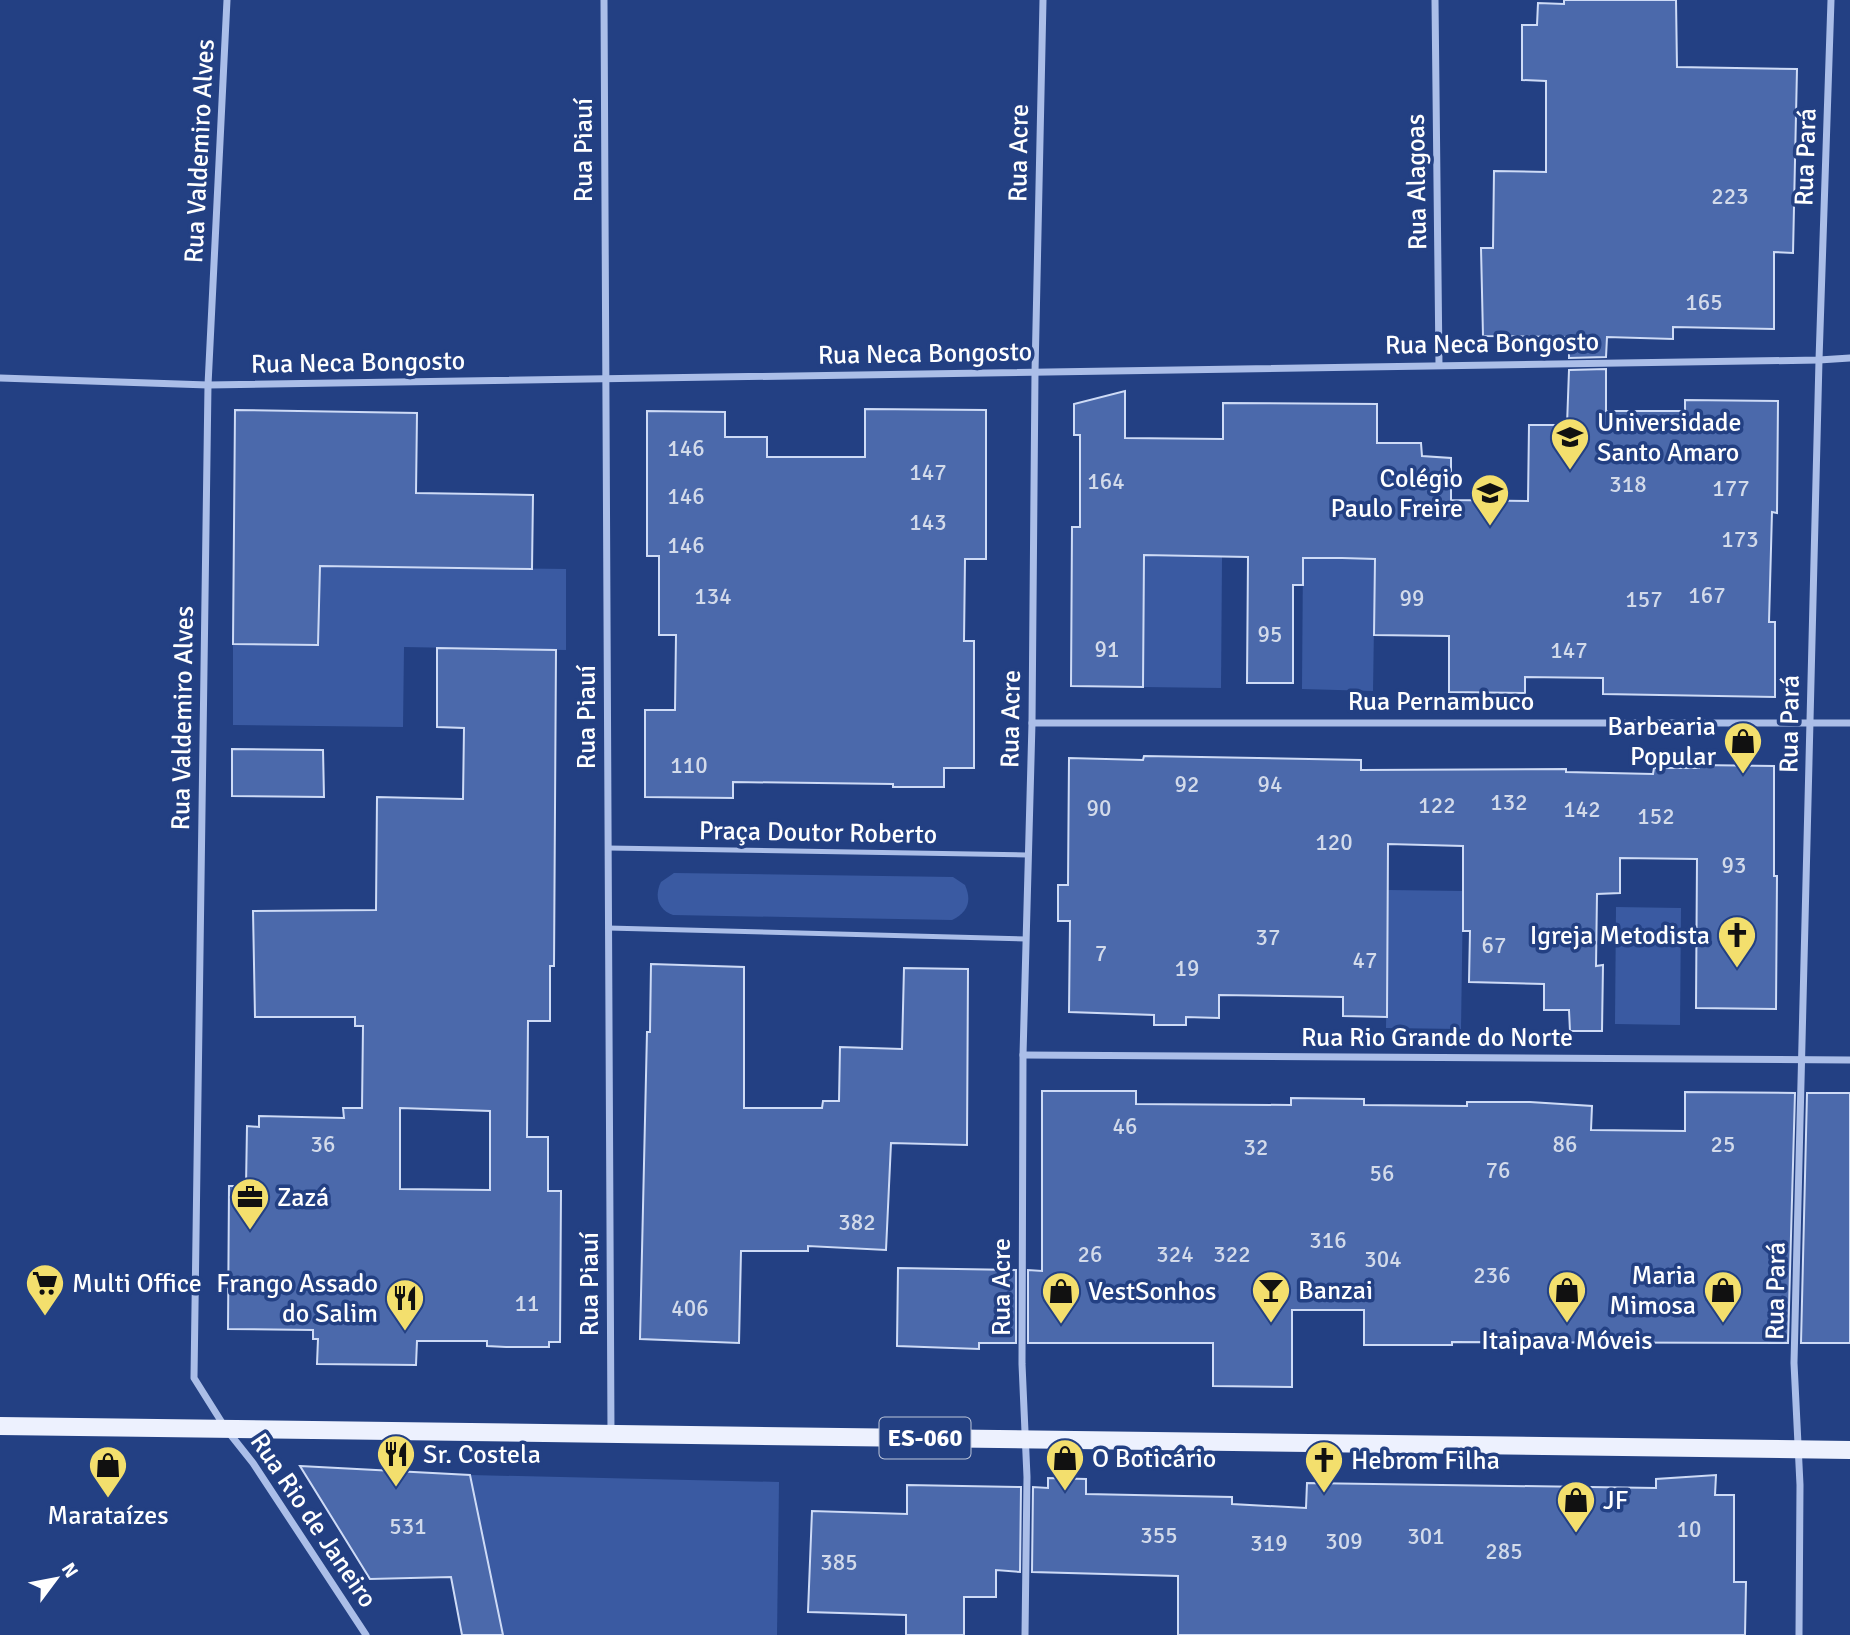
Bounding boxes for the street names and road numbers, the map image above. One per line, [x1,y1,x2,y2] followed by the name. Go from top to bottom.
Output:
[178,38,222,264] street label: Rua Valdemiro Alves
[568,98,600,202] street label: Rua Piauí
[1002,104,1036,202] street label: Rua Acre
[1788,107,1824,207] street label: Rua Pará
[1400,114,1434,250] street label: Rua Alagoas
[1385,326,1600,362] street label: Rua Neca Bongosto
[818,336,1033,372] street label: Rua Neca Bongosto
[251,345,466,381] street label: Rua Neca Bongosto
[165,605,201,831] street label: Rua Valdemiro Alves
[571,665,603,769] street label: Rua Piauí
[994,670,1028,768] street label: Rua Acre
[1773,675,1807,773] street label: Rua Pará
[1348,686,1534,718] street label: Rua Pernambuco
[699,815,937,851] street label: Praça Doutor Roberto
[1301,1022,1573,1054] street label: Rua Rio Grande do Norte
[574,1232,606,1336] street label: Rua Piauí
[986,1238,1018,1336] street label: Rua Acre
[1759,1242,1793,1340] street label: Rua Pará
[880,1418,970,1458] road number: ES-060
[243,1427,383,1614] street label: Rua Rio de Janeiro

